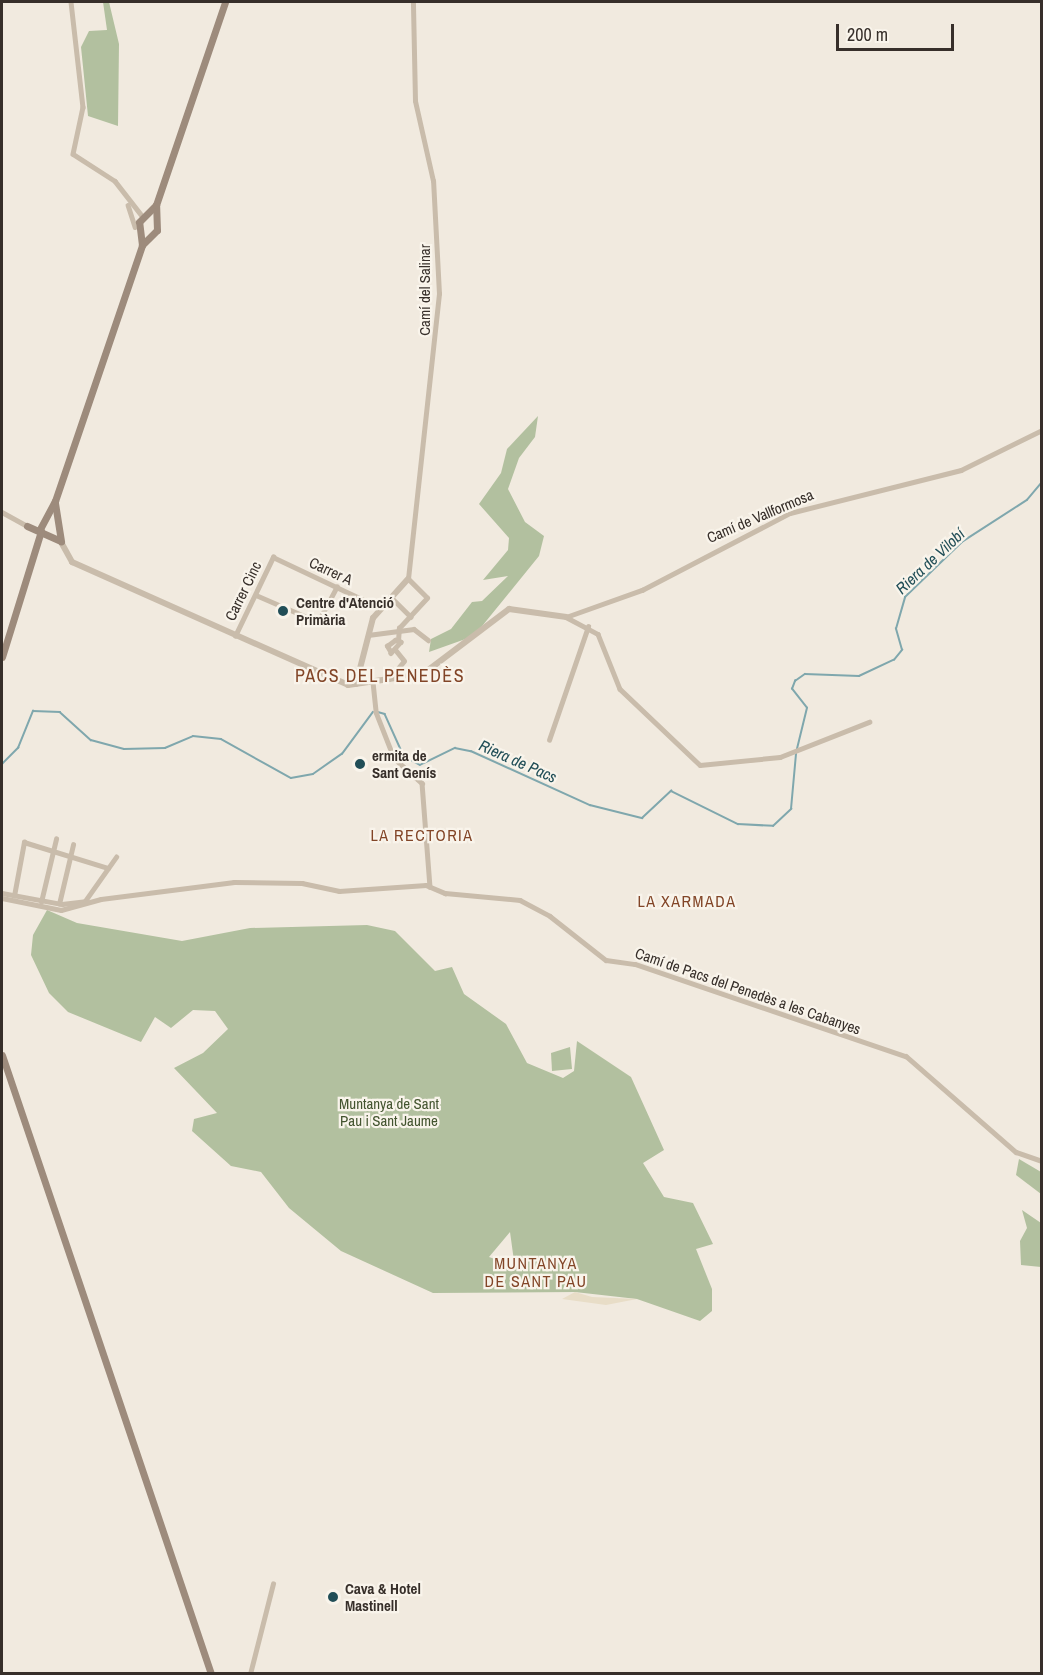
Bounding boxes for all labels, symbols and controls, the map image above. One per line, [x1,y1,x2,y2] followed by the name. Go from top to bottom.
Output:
[839,12,958,50] scale bar
[847,22,888,47] text: 200 m
[416,244,434,336] street label: Camí del Salinar
[704,485,816,547] street label: Camí de Vallformosa
[892,524,968,598] water label: Riera de Vilobí
[306,553,356,589] street label: Carrer A
[221,558,265,624] street label: Carrer Cinc
[296,593,394,628] place label: Centre d'Atenció Primària
[274,602,292,620] marker: Centre d'Atenció Primària
[295,665,465,687] district label: PACS DEL PENEDÈS
[476,735,560,787] water label: Riera de Pacs
[372,746,436,781] place label: ermita de Sant Genís
[353,757,367,771] marker: ermita de Sant Genís
[370,825,474,845] district label: LA RECTORIA
[637,891,737,911] district label: LA XARMADA
[633,944,863,1038] street label: Camí de Pacs del Penedès a les Cabanyes
[339,1094,439,1129] park label: Muntanya de Sant Pau i Sant Jaume
[484,1253,588,1291] district label: MUNTANYA DE SANT PAU
[345,1579,421,1614] place label: Cava & Hotel Mastinell
[326,1590,340,1604] marker: Cava & Hotel Mastinell

